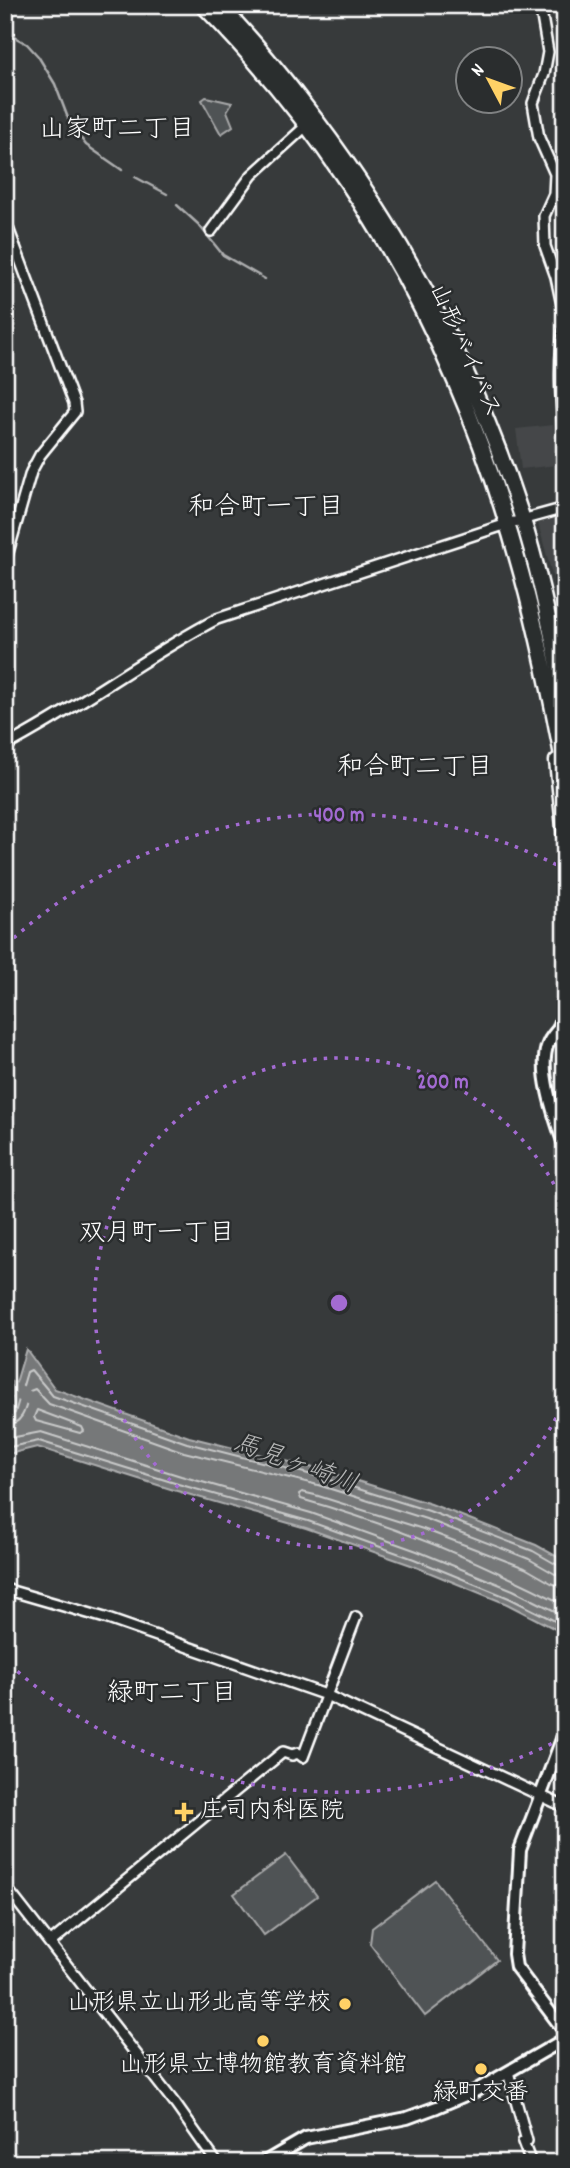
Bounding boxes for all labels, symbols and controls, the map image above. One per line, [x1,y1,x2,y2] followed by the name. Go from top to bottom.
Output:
[454,46,524,116] north arrow
[466,59,492,84] text: N
[39,112,195,149] district label: 山家町二丁目
[419,279,509,423] street label: 山形バイパス
[188,490,344,527] district label: 和合町一丁目
[337,750,493,787] district label: 和合町二丁目
[314,802,364,832] text: 400 m
[417,1069,469,1099] text: 200 m
[79,1216,235,1253] district label: 双月町一丁目
[327,1291,351,1315] centre of rings
[228,1425,362,1505] water label: 馬見ヶ崎川
[107,1676,237,1713] district label: 緑町二丁目
[200,1795,344,1829] place label: 庄司内科医院
[174,1802,194,1822] marker: 庄司内科医院
[67,1987,331,2021] place label: 山形県立山形北高等学校
[337,1996,353,2012] marker: 山形県立山形北高等学校
[255,2033,271,2049] marker: 山形県立博物館教育資料館
[119,2049,407,2083] place label: 山形県立博物館教育資料館
[473,2061,489,2077] marker: 緑町交番
[433,2077,529,2111] place label: 緑町交番

